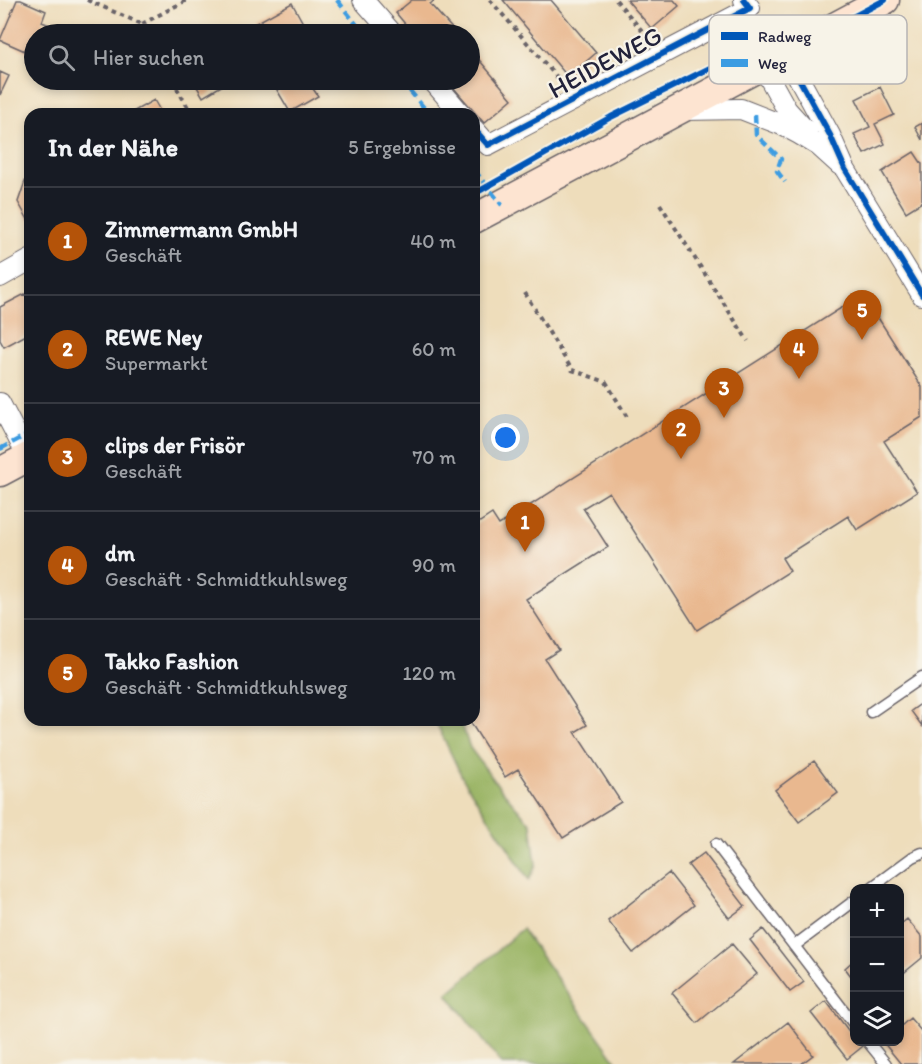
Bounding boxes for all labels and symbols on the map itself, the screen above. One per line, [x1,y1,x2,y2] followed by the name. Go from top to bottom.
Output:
[709,15,907,84] legend
[543,19,667,105] street label: HEIDEWEG
[758,27,812,46] text: Radweg
[758,54,788,73] text: Weg
[842,290,882,340] pin: 5
[780,330,818,379] pin: 4
[704,368,744,418] pin: 3
[662,410,700,459] pin: 2
[491,423,520,452] your location
[506,502,544,552] pin: 1

